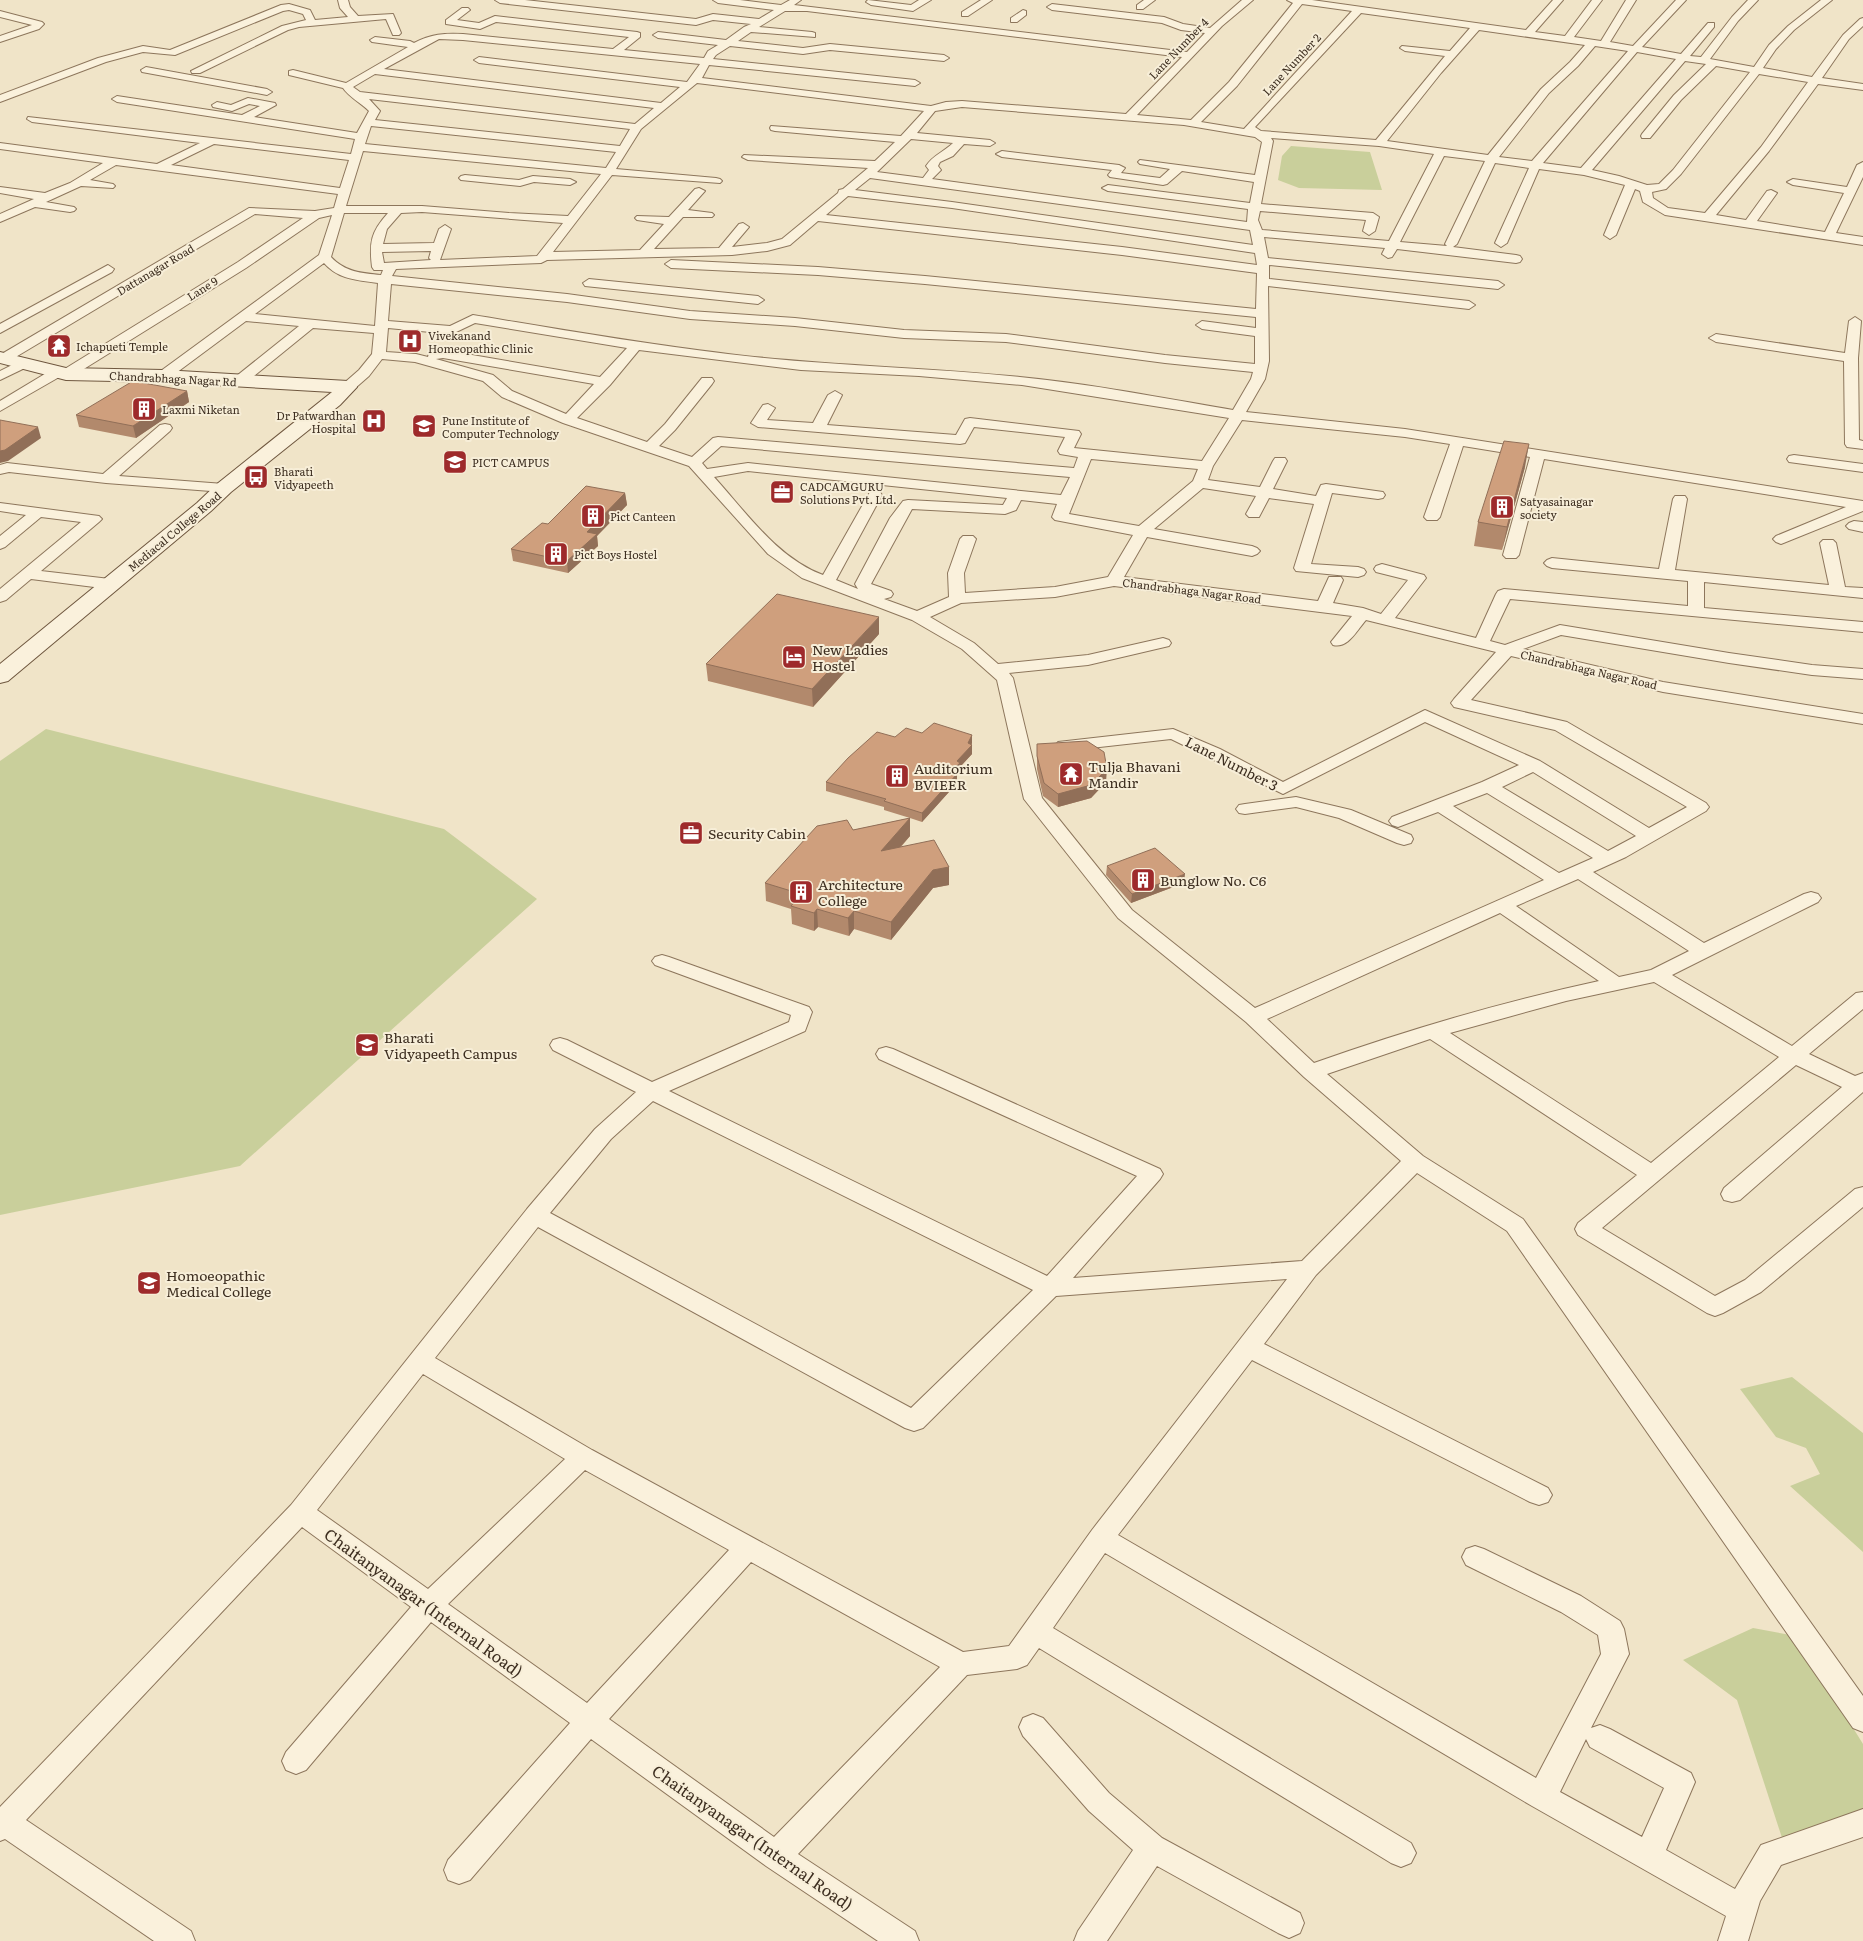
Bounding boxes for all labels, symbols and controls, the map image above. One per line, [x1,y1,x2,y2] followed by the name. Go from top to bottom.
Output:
[1145,14,1211,82] street label: Lane Number 4
[1258,29,1324,98] street label: Lane Number 2
[113,239,197,298] street label: Dattanagar Road
[183,272,221,304] street label: Lane 9
[428,327,533,356] place label: Vivekanand Homeopathic Clinic
[397,328,423,354] hospital icon: Vivekanand Homeopathic Clinic
[46,333,72,359] temple icon: Ichapueti Temple
[76,338,168,354] place label: Ichapueti Temple
[109,367,237,389] street label: Chandrabhaga Nagar Rd
[131,396,157,422] building icon: Laxmi Niketan
[162,401,240,417] place label: Laxmi Niketan
[276,407,356,436] place label: Dr Patwardhan Hospital
[361,408,387,434] hospital icon: Dr Patwardhan Hospital
[442,412,560,441] place label: Pune Institute of Computer Technology
[411,413,437,439] school or university icon: Pune Institute of Computer Technology
[442,449,468,475] school or university icon: PICT CAMPUS
[472,454,549,470] place label: PICT CAMPUS
[274,463,334,492] place label: Bharati Vidyapeeth
[243,464,269,490] bus stop icon: Bharati Vidyapeeth
[800,478,897,507] place label: CADCAMGURU Solutions Pvt. Ltd.
[769,479,795,505] office icon: CADCAMGURU Solutions Pvt. Ltd.
[124,487,224,575] street label: Mediacal College Road
[1520,493,1594,522] place label: Satyasainagar society
[1489,494,1515,520] building icon: Satyasainagar society
[580,503,606,529] building icon: Pict Canteen
[610,508,676,524] place label: Pict Canteen
[543,541,569,567] building icon: Pict Boys Hostel
[574,546,657,562] place label: Pict Boys Hostel
[1122,574,1263,606] street label: Chandrabhaga Nagar Road
[812,639,888,675] place label: New Ladies Hostel
[781,644,807,670] hotel icon: New Ladies Hostel
[1519,645,1659,693] street label: Chandrabhaga Nagar Road
[1182,731,1282,795] street label: Lane Number 3
[1088,756,1181,792] place label: Tulja Bhavani Mandir
[914,758,993,794] place label: Auditorium BVIEER
[1058,761,1084,787] temple icon: Tulja Bhavani Mandir
[884,763,910,789] building icon: Auditorium BVIEER
[678,820,704,846] office icon: Security Cabin
[708,823,806,843] place label: Security Cabin
[1130,867,1156,893] building icon: Bunglow No. C6
[1160,870,1267,890] place label: Bunglow No. C6
[818,874,903,910] place label: Architecture College
[788,879,814,905] building icon: Architecture College
[384,1027,517,1063] place label: Bharati Vidyapeeth Campus
[354,1032,380,1058] school or university icon: Bharati Vidyapeeth Campus
[166,1265,271,1301] place label: Homoeopathic Medical College
[136,1270,162,1296] school or university icon: Homoeopathic Medical College
[320,1522,528,1682] street label: Chaitanyanagar (Internal Road)
[648,1758,858,1916] street label: Chaitanyanagar (Internal Road)

